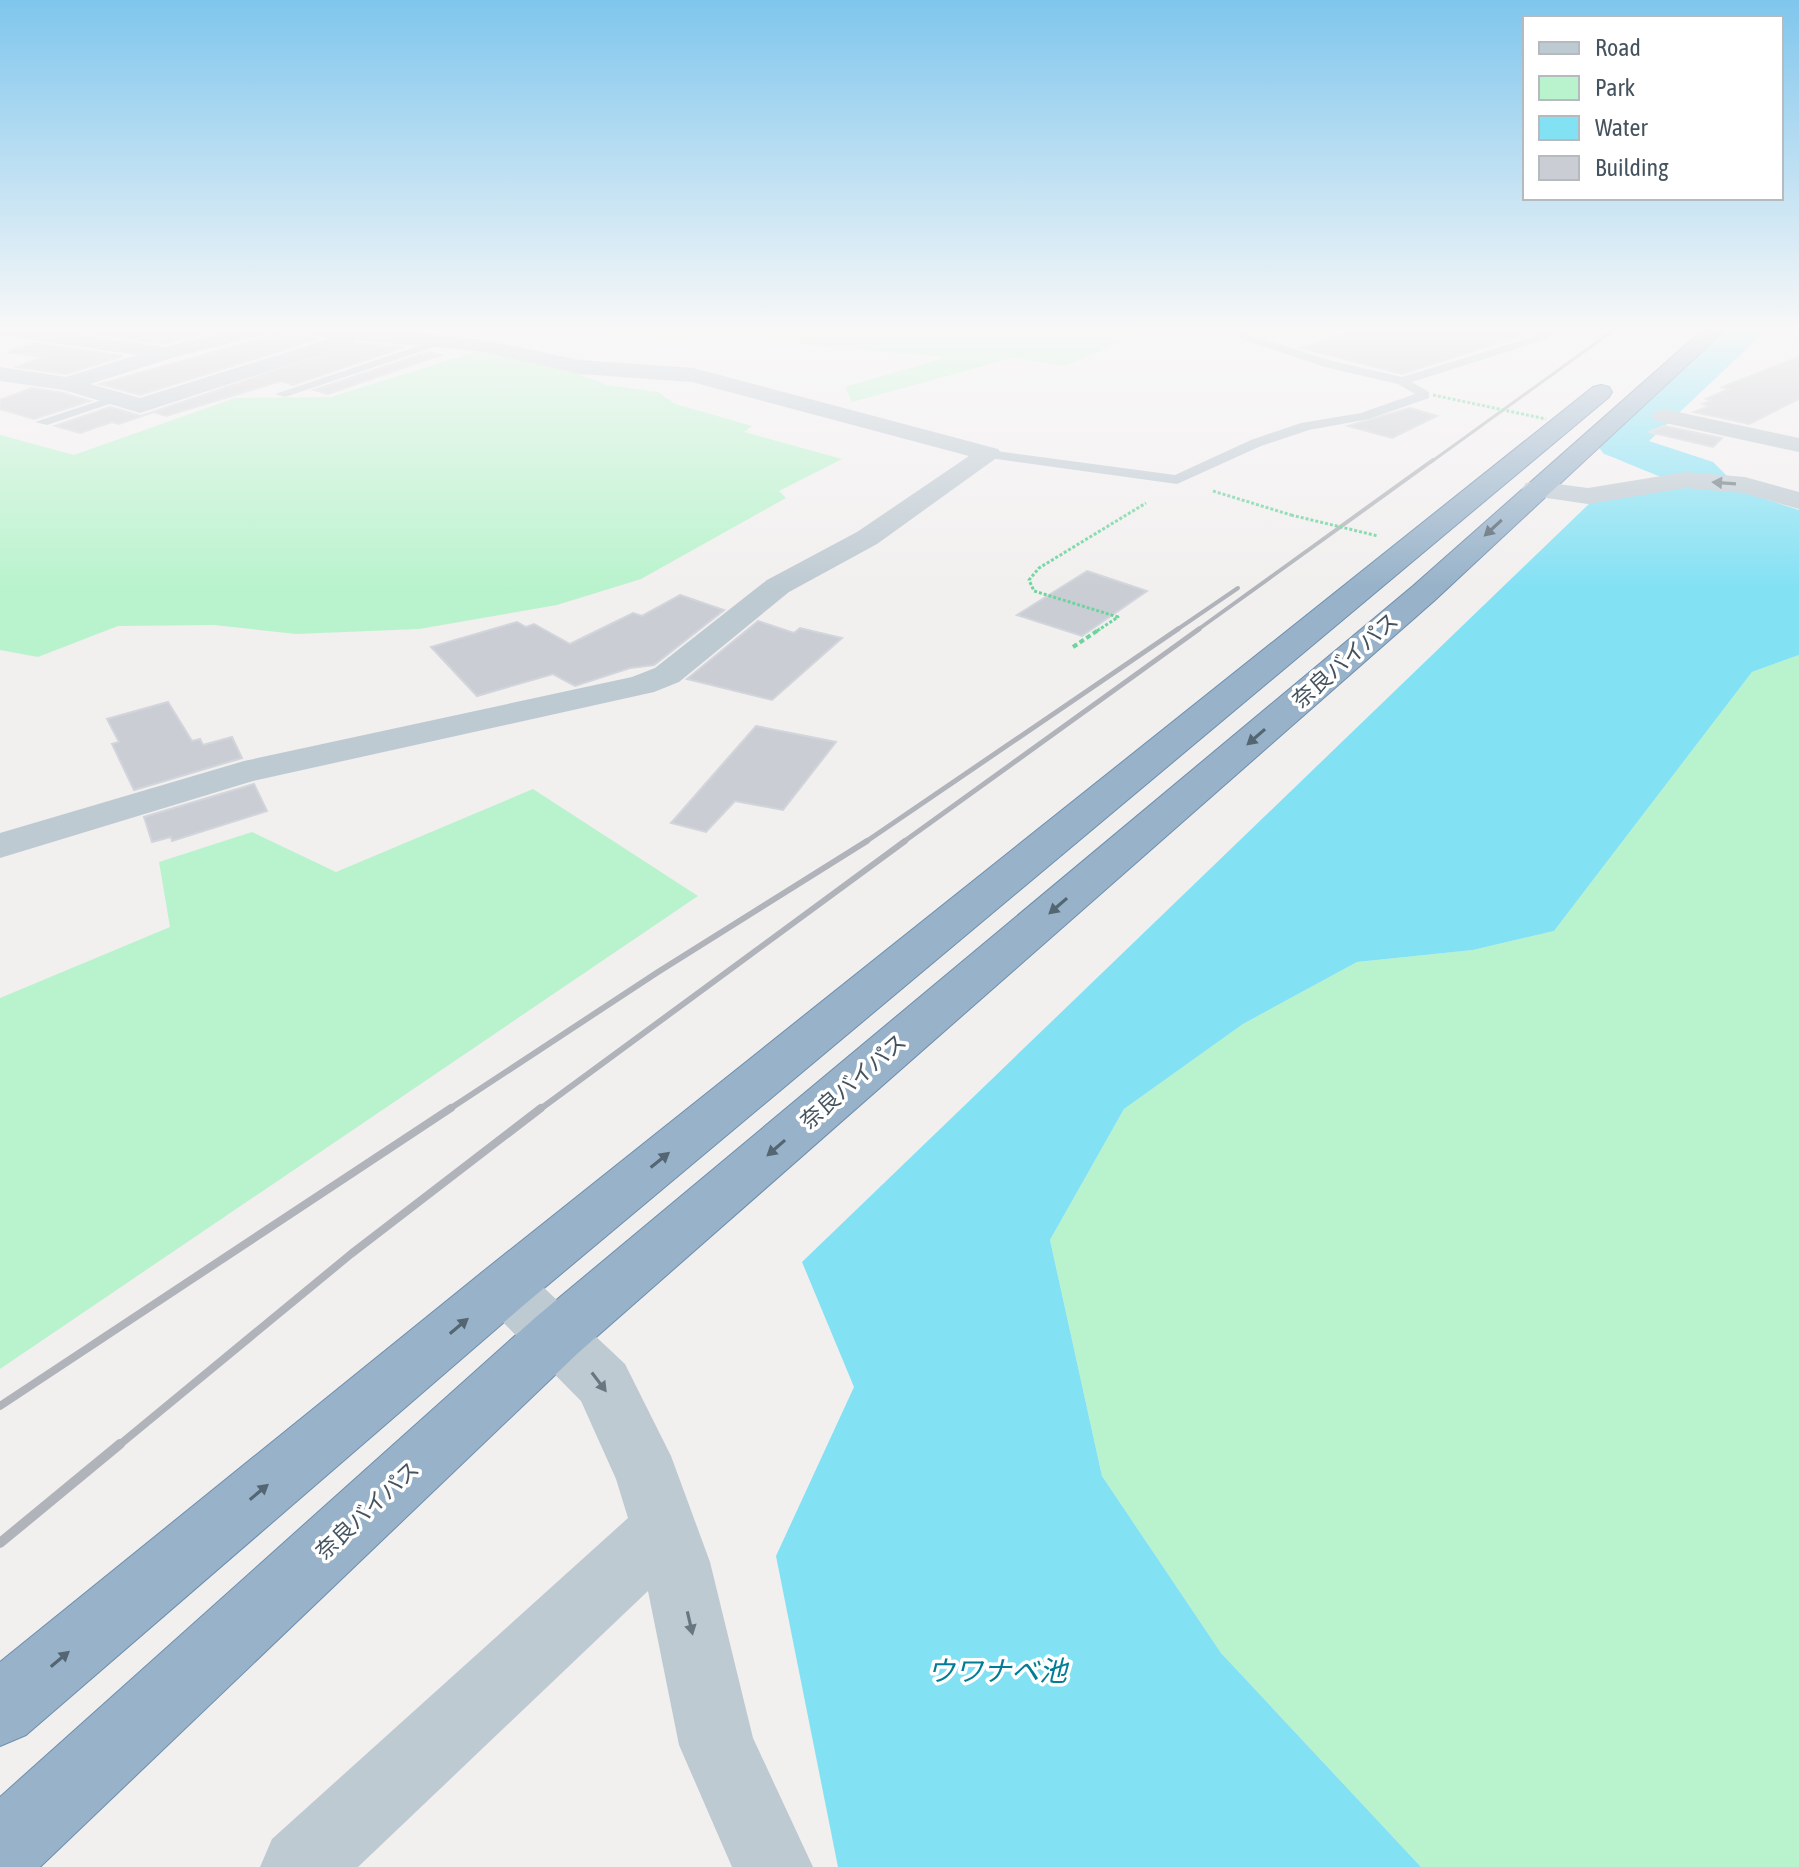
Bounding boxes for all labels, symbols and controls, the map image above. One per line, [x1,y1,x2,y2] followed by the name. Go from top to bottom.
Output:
[1523,16,1783,200] legend
[1595,34,1641,61] text: Road
[1595,74,1636,101] text: Park
[1595,114,1648,141] text: Water
[1595,154,1669,181] text: Building
[1711,476,1736,489] one-way arrow
[1484,519,1503,537] one-way arrow
[1287,607,1403,713] street label: 奈良バイパス
[1246,728,1266,745] one-way arrow
[1049,897,1069,914] one-way arrow
[795,1028,911,1134] street label: 奈良バイパス
[766,1139,786,1156] one-way arrow
[649,1152,670,1169] one-way arrow
[448,1318,468,1335] one-way arrow
[591,1372,607,1392] one-way arrow
[310,1456,424,1564] street label: 奈良バイパス
[249,1484,269,1501] one-way arrow
[684,1611,697,1636] one-way arrow
[49,1651,69,1668] one-way arrow
[927,1655,1070,1687] water label: ウワナベ池

